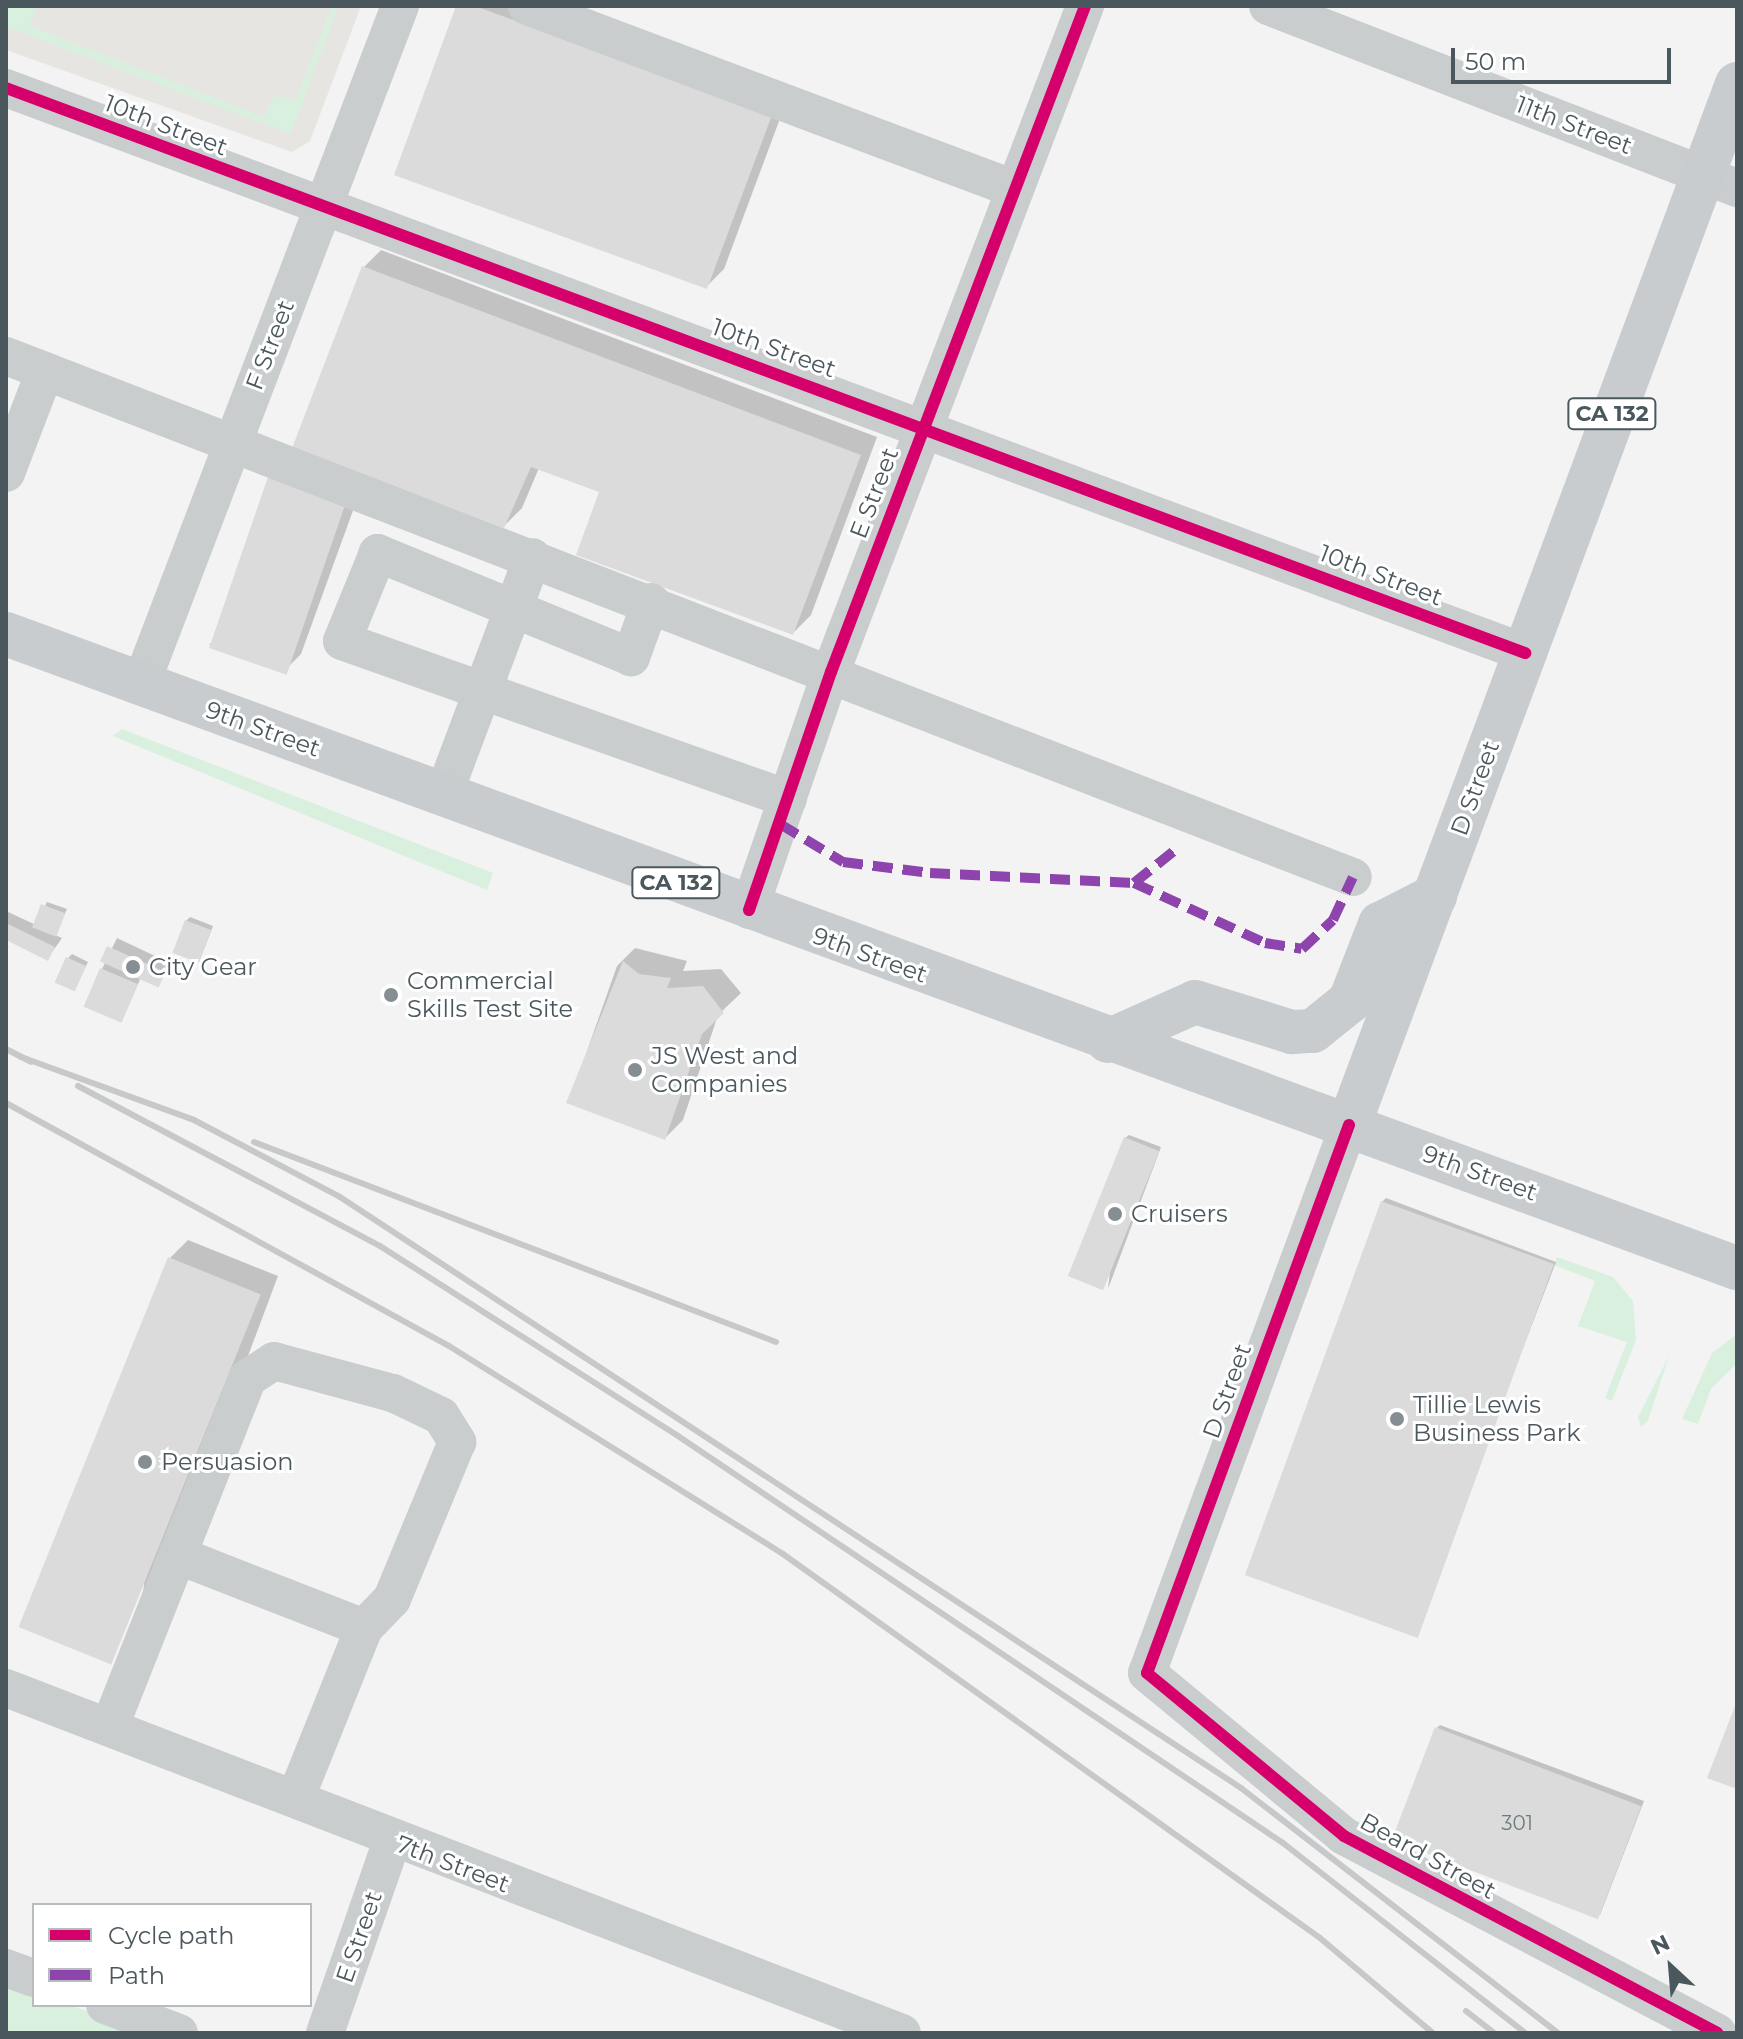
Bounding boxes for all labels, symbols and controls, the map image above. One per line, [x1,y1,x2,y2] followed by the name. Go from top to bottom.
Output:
[1455,32,1675,82] scale bar
[1465,47,1526,76] text: 50 m
[100,88,232,162] street label: 10th Street
[1512,90,1636,160] street label: 11th Street
[240,296,300,394] street label: F Street
[708,312,840,384] street label: 10th Street
[1566,396,1658,432] road number: CA 132
[844,444,904,542] street label: E Street
[1315,538,1447,612] street label: 10th Street
[202,695,324,763] street label: 9th Street
[1445,737,1505,839] street label: D Street
[630,865,722,901] road number: CA 132
[809,921,931,989] street label: 9th Street
[149,953,257,981] place label: City Gear
[124,958,142,976] marker: City Gear
[407,967,573,1023] place label: Commercial Skills Test Site
[382,986,400,1004] marker: Commercial Skills Test Site
[651,1042,798,1098] place label: JS West and Companies
[626,1061,644,1079] marker: JS West and Companies
[1419,1139,1541,1207] street label: 9th Street
[1131,1200,1228,1228] place label: Cruisers
[1106,1205,1124,1223] marker: Cruisers
[1197,1340,1257,1442] street label: D Street
[1413,1391,1581,1447] place label: Tillie Lewis Business Park
[1388,1410,1406,1428] marker: Tillie Lewis Business Park
[161,1448,293,1476] place label: Persuasion
[136,1453,154,1471] marker: Persuasion
[1355,1807,1501,1905] street label: Beard Street
[1501,1811,1533,1835] house number: 301
[392,1829,514,1899] street label: 7th Street
[330,1887,388,1987] street label: E Street
[32,1903,312,2007] legend
[108,1921,235,1950] text: Cycle path
[1631,1927,1711,2007] north arrow
[1646,1929,1674,1961] text: N
[108,1961,165,1990] text: Path

